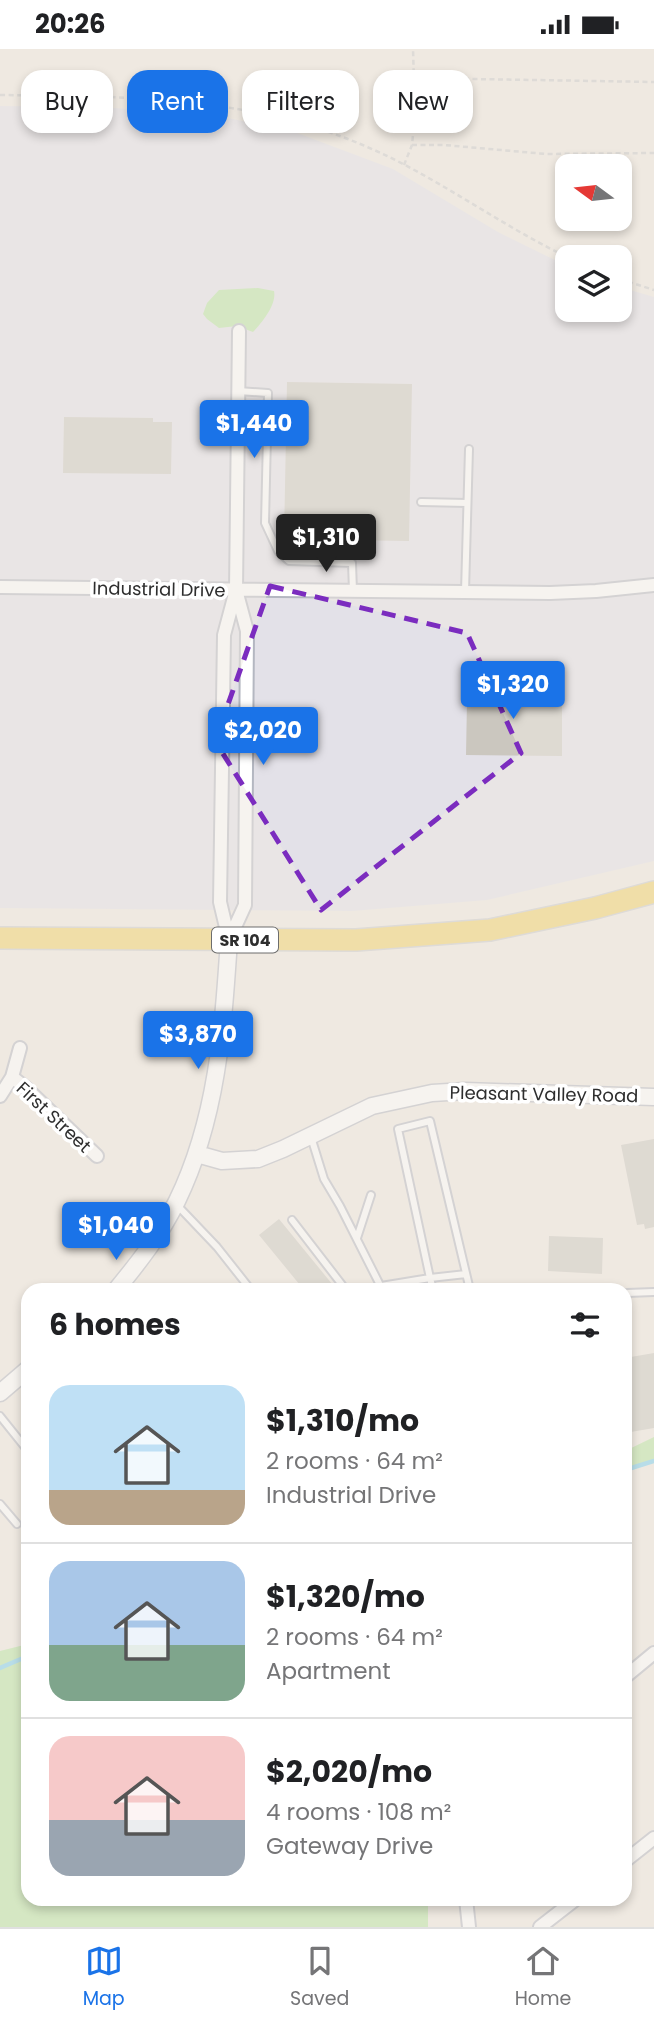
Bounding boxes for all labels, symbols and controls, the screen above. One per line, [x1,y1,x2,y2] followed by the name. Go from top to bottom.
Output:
[35,6,106,42] text: 20:26
[21,70,113,133] chip: Buy
[127,70,228,133] chip: Rent
[242,70,359,133] chip: Filters
[373,70,473,133] chip: New
[555,154,632,231] north arrow
[555,154,632,322] map controls
[555,245,632,322] button: layers
[197,401,311,460] pin: $1,440
[216,407,292,439] text: $1,440
[269,515,383,574] pin: $1,310
[292,521,360,553] text: $1,310
[92,575,226,603] street label: Industrial Drive
[456,661,570,721] pin: $1,320
[477,668,549,700] text: $1,320
[206,707,320,767] pin: $2,020
[224,714,302,746] text: $2,020
[212,927,278,953] road number: SR 104
[141,1011,255,1071] pin: $3,870
[159,1018,237,1050] text: $3,870
[11,1076,97,1158] street label: First Street
[449,1080,639,1108] street label: Pleasant Valley Road
[59,1203,173,1262] pin: $1,040
[78,1209,154,1241] text: $1,040
[49,1303,181,1346] text: 6 homes
[566,1306,604,1344] icon: filters
[266,1399,419,1442] text: $1,310/mo
[105,1413,189,1497] icon: home
[266,1445,443,1477] text: 2 rooms · 64 m²
[266,1479,436,1511] text: Industrial Drive
[266,1575,425,1618] text: $1,320/mo
[105,1589,189,1673] icon: home
[266,1621,443,1653] text: 2 rooms · 64 m²
[266,1655,391,1687] text: Apartment
[266,1750,432,1793] text: $2,020/mo
[105,1764,189,1848] icon: home
[266,1796,451,1828] text: 4 rooms · 108 m²
[266,1830,433,1862] text: Gateway Drive
[83,1942,125,2013] tab: Map
[290,1942,349,2013] tab: Saved
[515,1942,571,2013] tab: Home

